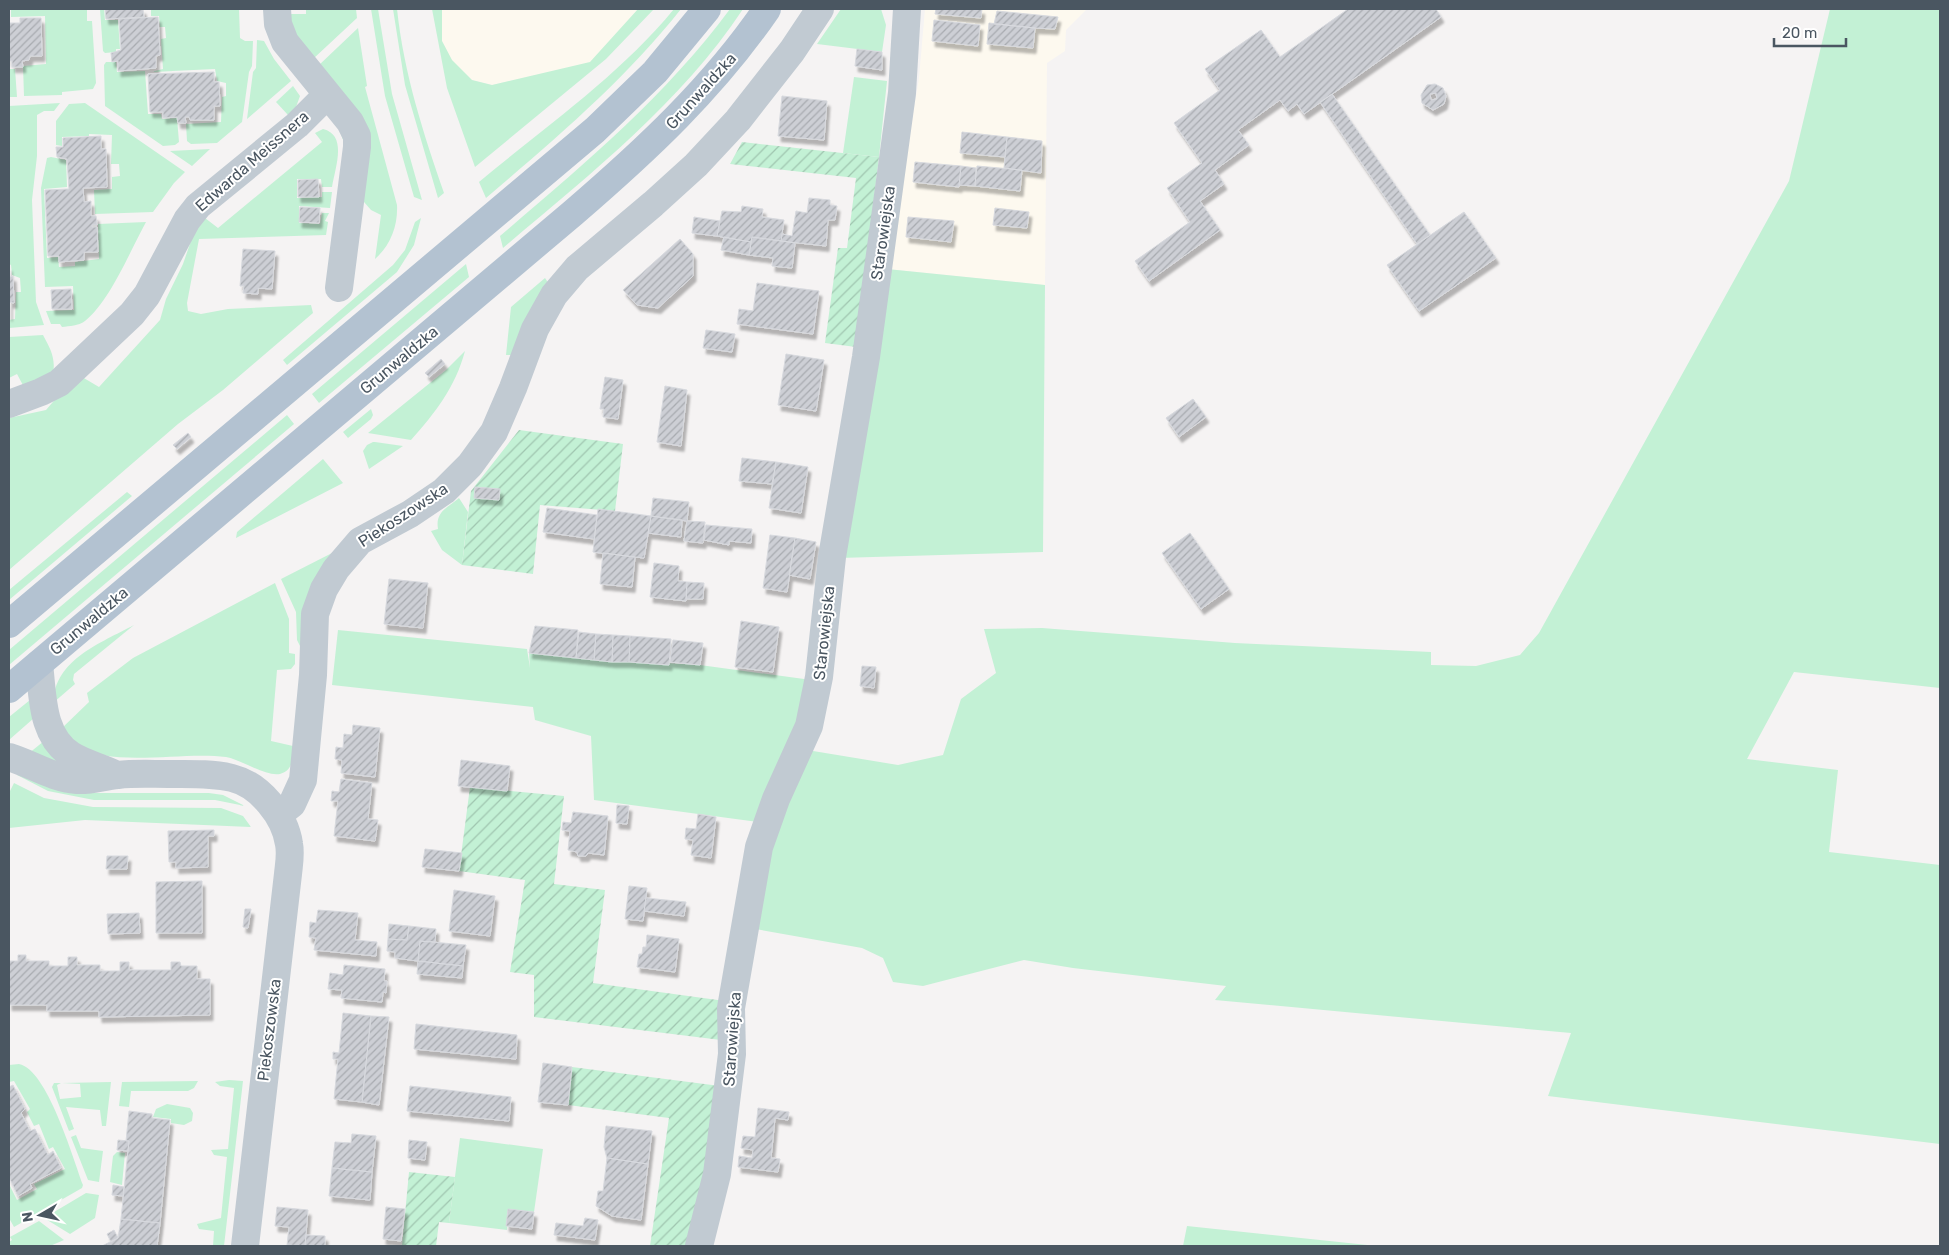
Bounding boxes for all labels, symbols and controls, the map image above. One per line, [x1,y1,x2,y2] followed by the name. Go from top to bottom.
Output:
[1774,15,1846,47] scale bar
[1782,24,1817,42] text: 20 m
[662,49,740,133] street label: Grunwaldzka
[191,107,313,215] street label: Edwarda Meissnera
[867,185,899,281] street label: Starowiejska
[356,322,442,398] street label: Grunwaldzka
[355,479,451,551] street label: Piekoszowska
[46,583,132,659] street label: Grunwaldzka
[810,585,838,681] street label: Starowiejska
[253,978,285,1082] street label: Piekoszowska
[719,991,745,1087] street label: Starowiejska
[15,1190,65,1240] north arrow
[18,1211,37,1223] text: N

